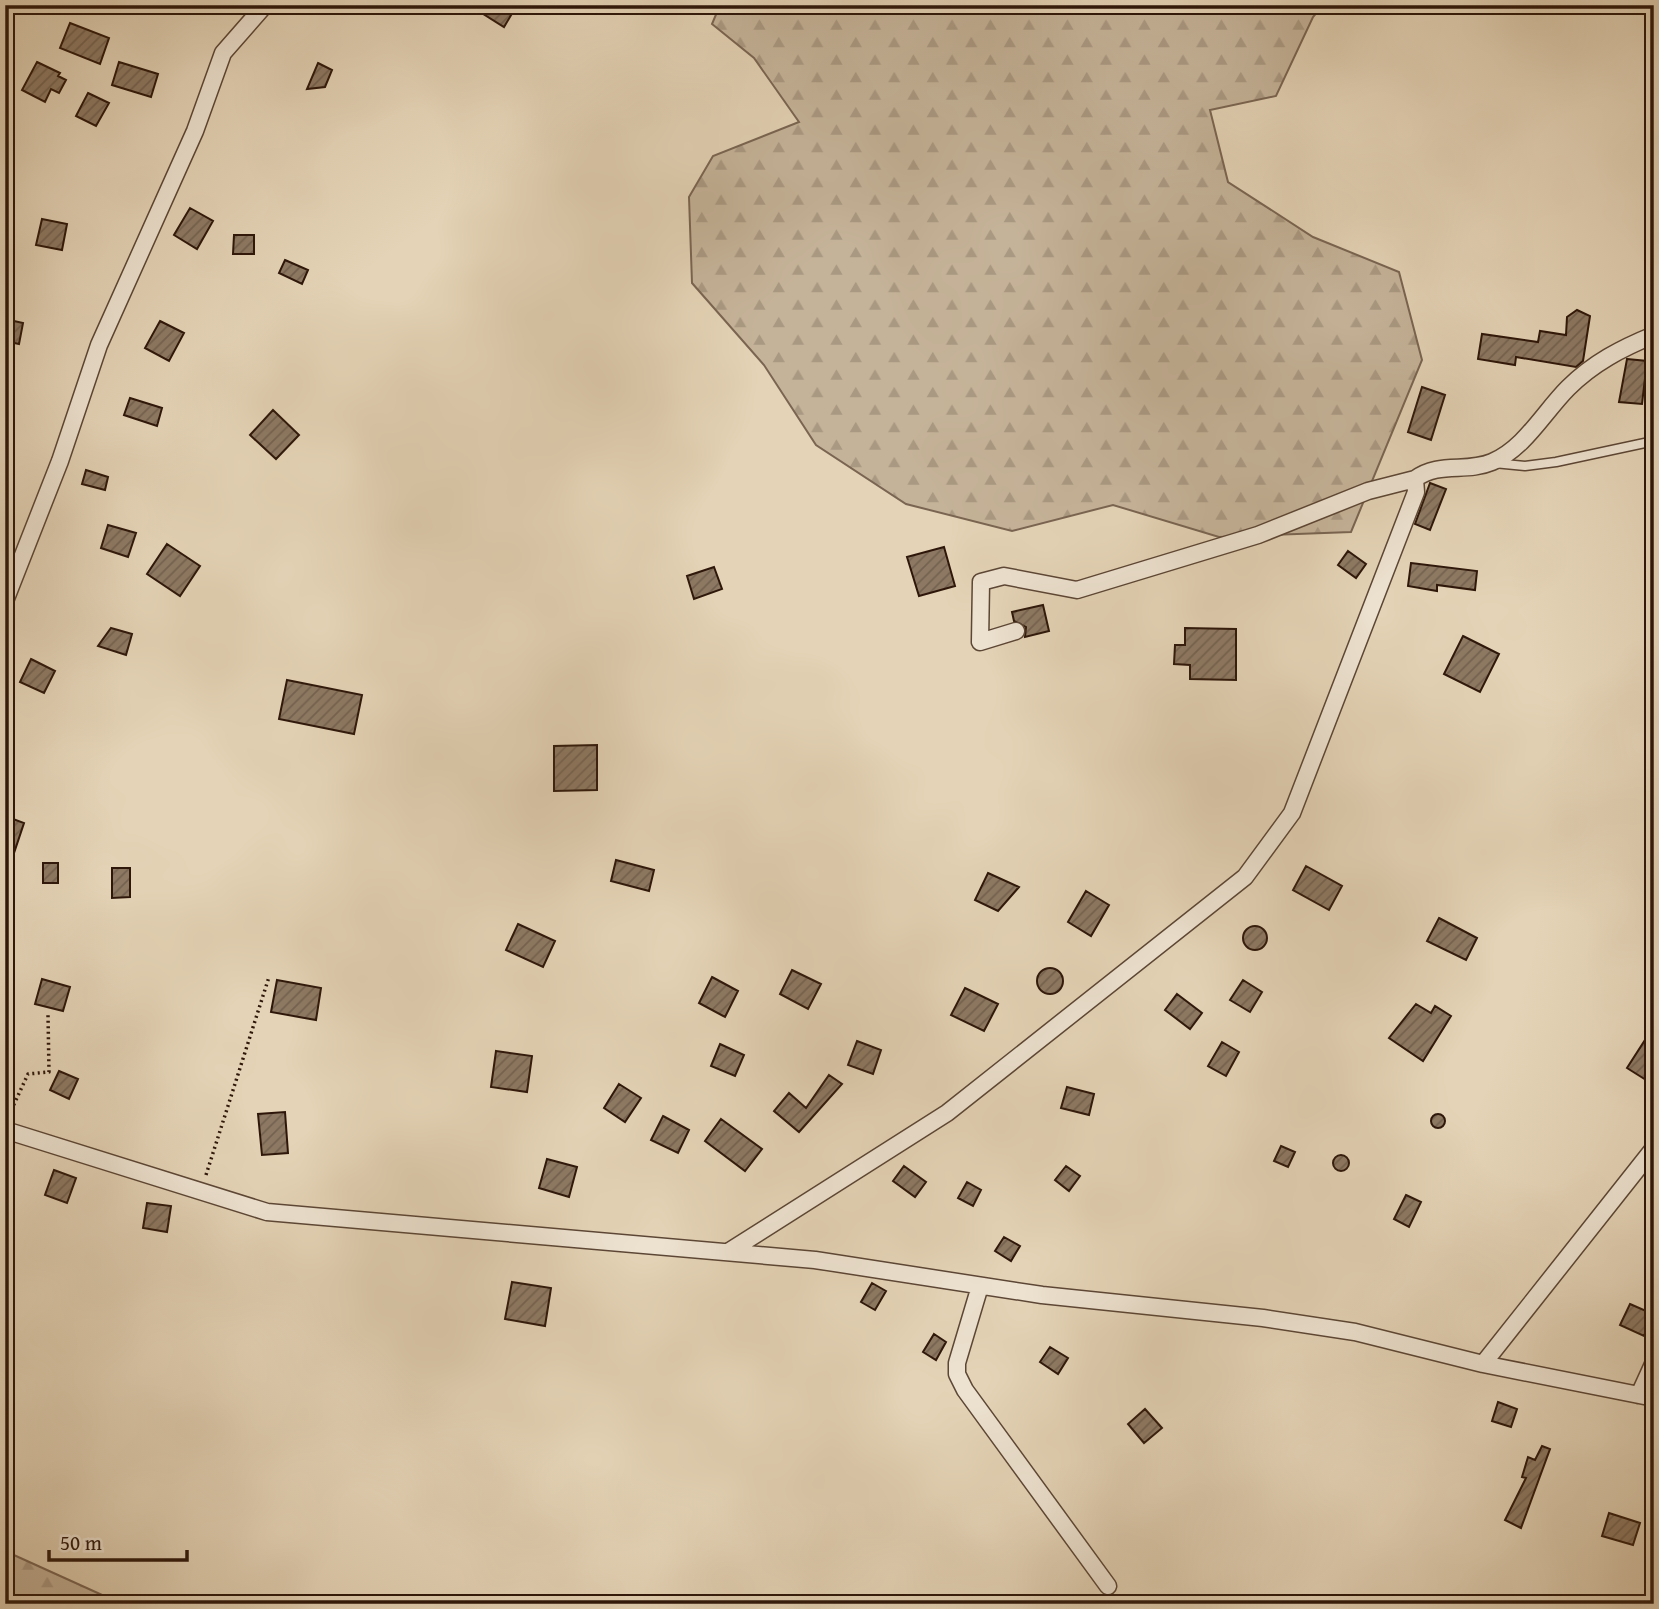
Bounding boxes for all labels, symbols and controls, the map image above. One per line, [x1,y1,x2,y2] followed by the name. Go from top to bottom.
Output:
[49,1518,187,1562] scale bar
[60,1527,102,1558] text: 50 m

